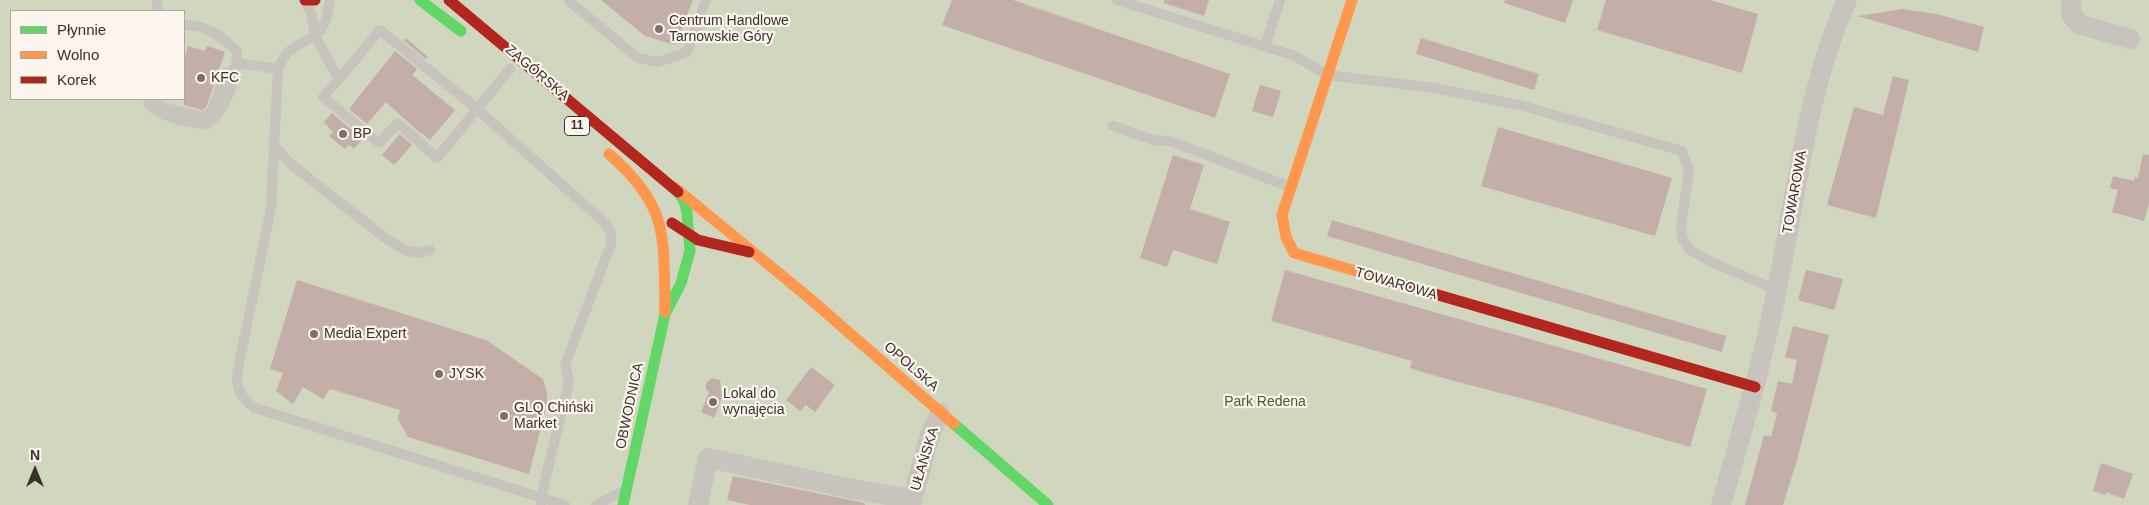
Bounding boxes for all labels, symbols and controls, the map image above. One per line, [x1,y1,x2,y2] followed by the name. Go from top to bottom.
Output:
[10,10,185,100] legend
[669,13,789,46] place label: Centrum Handlowe Tarnowskie Góry
[57,21,106,38] text: Płynnie
[653,23,665,35] marker: Centrum Handlowe Tarnowskie Góry
[502,42,572,104] street label: ZAGÓRSKA
[57,46,99,63] text: Wolno
[211,70,239,86] place label: KFC
[57,71,96,88] text: Korek
[195,72,207,84] marker: KFC
[564,116,590,136] road number: 11
[353,126,372,142] place label: BP
[337,128,349,140] marker: BP
[1779,149,1811,235] street label: TOWAROWA
[1353,264,1439,304] street label: TOWAROWA
[324,326,406,342] place label: Media Expert
[308,328,320,340] marker: Media Expert
[880,339,942,395] street label: OPOLSKA
[613,361,647,451] street label: OBWODNICA
[449,366,484,382] place label: JYSK
[433,368,445,380] marker: JYSK
[723,386,784,418] place label: Lokal do wynajęcia
[1224,394,1306,410] park label: Park Redena
[707,396,719,408] marker: Lokal do wynajęcia
[514,400,593,432] place label: GLQ Chiński Market
[498,410,510,422] marker: GLQ Chiński Market
[907,425,943,493] street label: UŁAŃSKA
[10,445,60,495] north arrow
[30,447,40,463] text: N

